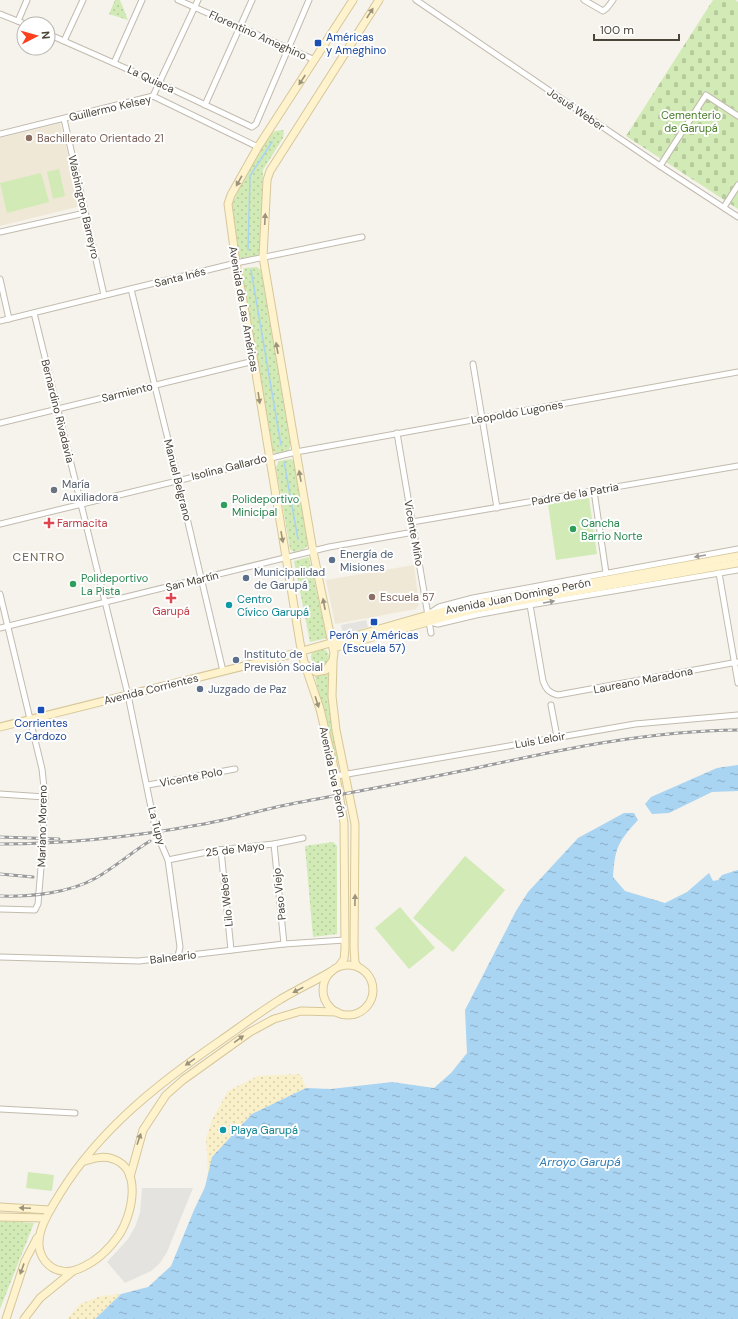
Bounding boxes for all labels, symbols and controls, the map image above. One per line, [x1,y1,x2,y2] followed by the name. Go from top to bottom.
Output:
[207,7,309,63] street label: Florentino Ameghino
[367,7,374,19] one-way arrow
[16,16,56,56] north arrow
[594,16,679,42] scale bar
[600,22,634,38] text: 100 m
[39,30,53,40] text: N
[326,30,386,57] place label: Américas y Ameghino
[313,38,323,48] marker: Américas y Ameghino
[125,62,177,96] street label: La Quiaca
[298,75,306,85] one-way arrow
[544,85,608,133] street label: Josué Weber
[67,92,153,124] street label: Guillermo Kelsey
[661,108,721,135] park label: Cementerio de Garupá
[37,131,164,145] place label: Bachillerato Orientado 21
[24,133,34,143] marker: Bachillerato Orientado 21
[65,154,103,260] street label: Washington Barreyro
[236,175,242,187] one-way arrow
[261,213,268,225] one-way arrow
[226,245,262,373] street label: Avenida de Las Américas
[153,264,207,290] street label: Santa Inés
[274,342,280,354] one-way arrow
[38,358,78,464] street label: Bernardino Rivadavia
[100,379,154,405] street label: Sarmiento
[257,392,263,404] one-way arrow
[470,397,564,427] street label: Leopoldo Lugones
[161,438,195,522] street label: Manuel Belgrano
[190,451,268,483] street label: Isolina Gallardo
[297,470,303,482] one-way arrow
[62,477,118,504] place label: María Auxiliadora
[530,479,620,509] street label: Padre de la Patria
[49,485,59,495] marker: María Auxiliadora
[232,492,299,519] place label: Polideportivo Minicipal
[401,499,427,567] street label: Vicente Miño
[219,500,229,510] marker: Polideportivo Minicipal
[57,516,108,530] place label: Farmacita
[581,516,642,543] place label: Cancha Barrio Norte
[44,518,54,528] marker: Farmacita
[568,524,578,534] marker: Cancha Barrio Norte
[280,531,286,543] one-way arrow
[340,547,393,574] place label: Energía de Misiones
[13,549,65,565] district label: CENTRO
[694,553,706,559] one-way arrow
[327,555,337,565] marker: Energía de Misiones
[254,565,325,592] place label: Municipalidad de Garupá
[164,568,220,594] street label: San Martín
[81,571,148,598] place label: Polideportivo La Pista
[241,573,251,583] marker: Municipalidad de Garupá
[444,575,592,617] street label: Avenida Juan Domingo Perón
[68,579,78,589] marker: Polideportivo La Pista
[380,590,434,604] place label: Escuela 57
[237,592,309,619] place label: Centro Cívico Garupá
[367,592,377,602] marker: Escuela 57
[166,593,176,603] marker: Garupá
[320,598,326,610] one-way arrow
[543,598,555,604] one-way arrow
[224,600,234,610] marker: Centro Cívico Garupá
[152,604,190,618] place label: Garupá
[369,617,379,627] marker: Perón y Américas (Escuela 57)
[330,628,418,655] place label: Perón y Américas (Escuela 57)
[244,647,323,674] place label: Instituto de Previsión Social
[231,655,241,665] marker: Instituto de Previsión Social
[592,663,694,697] street label: Laureano Maradona
[102,670,200,708] street label: Avenida Corrientes
[208,682,287,696] place label: Juzgado de Paz
[195,684,205,694] marker: Juzgado de Paz
[314,696,320,708] one-way arrow
[36,705,46,715] marker: Corrientes y Cardozo
[14,716,68,743] place label: Corrientes y Cardozo
[316,725,350,819] street label: Avenida Eva Perón
[514,729,566,751] street label: Luis Leloir
[158,764,224,790] street label: Vicente Polo
[34,785,50,867] street label: Mariano Moreno
[145,805,169,847] street label: La Tupy
[205,838,265,860] street label: 25 de Mayo
[269,867,289,921] street label: Paso Viejo
[216,872,236,928] street label: Lilo Weber
[352,893,358,906] one-way arrow
[149,947,197,967] street label: Balneario
[292,986,303,993] one-way arrow
[234,1035,245,1043] one-way arrow
[184,1058,195,1066] one-way arrow
[231,1123,298,1137] place label: Playa Garupá
[218,1125,228,1135] marker: Playa Garupá
[137,1132,143,1144] one-way arrow
[538,1154,621,1170] water label: Arroyo Garupá
[19,1205,31,1212] one-way arrow
[19,1264,25,1276] one-way arrow

